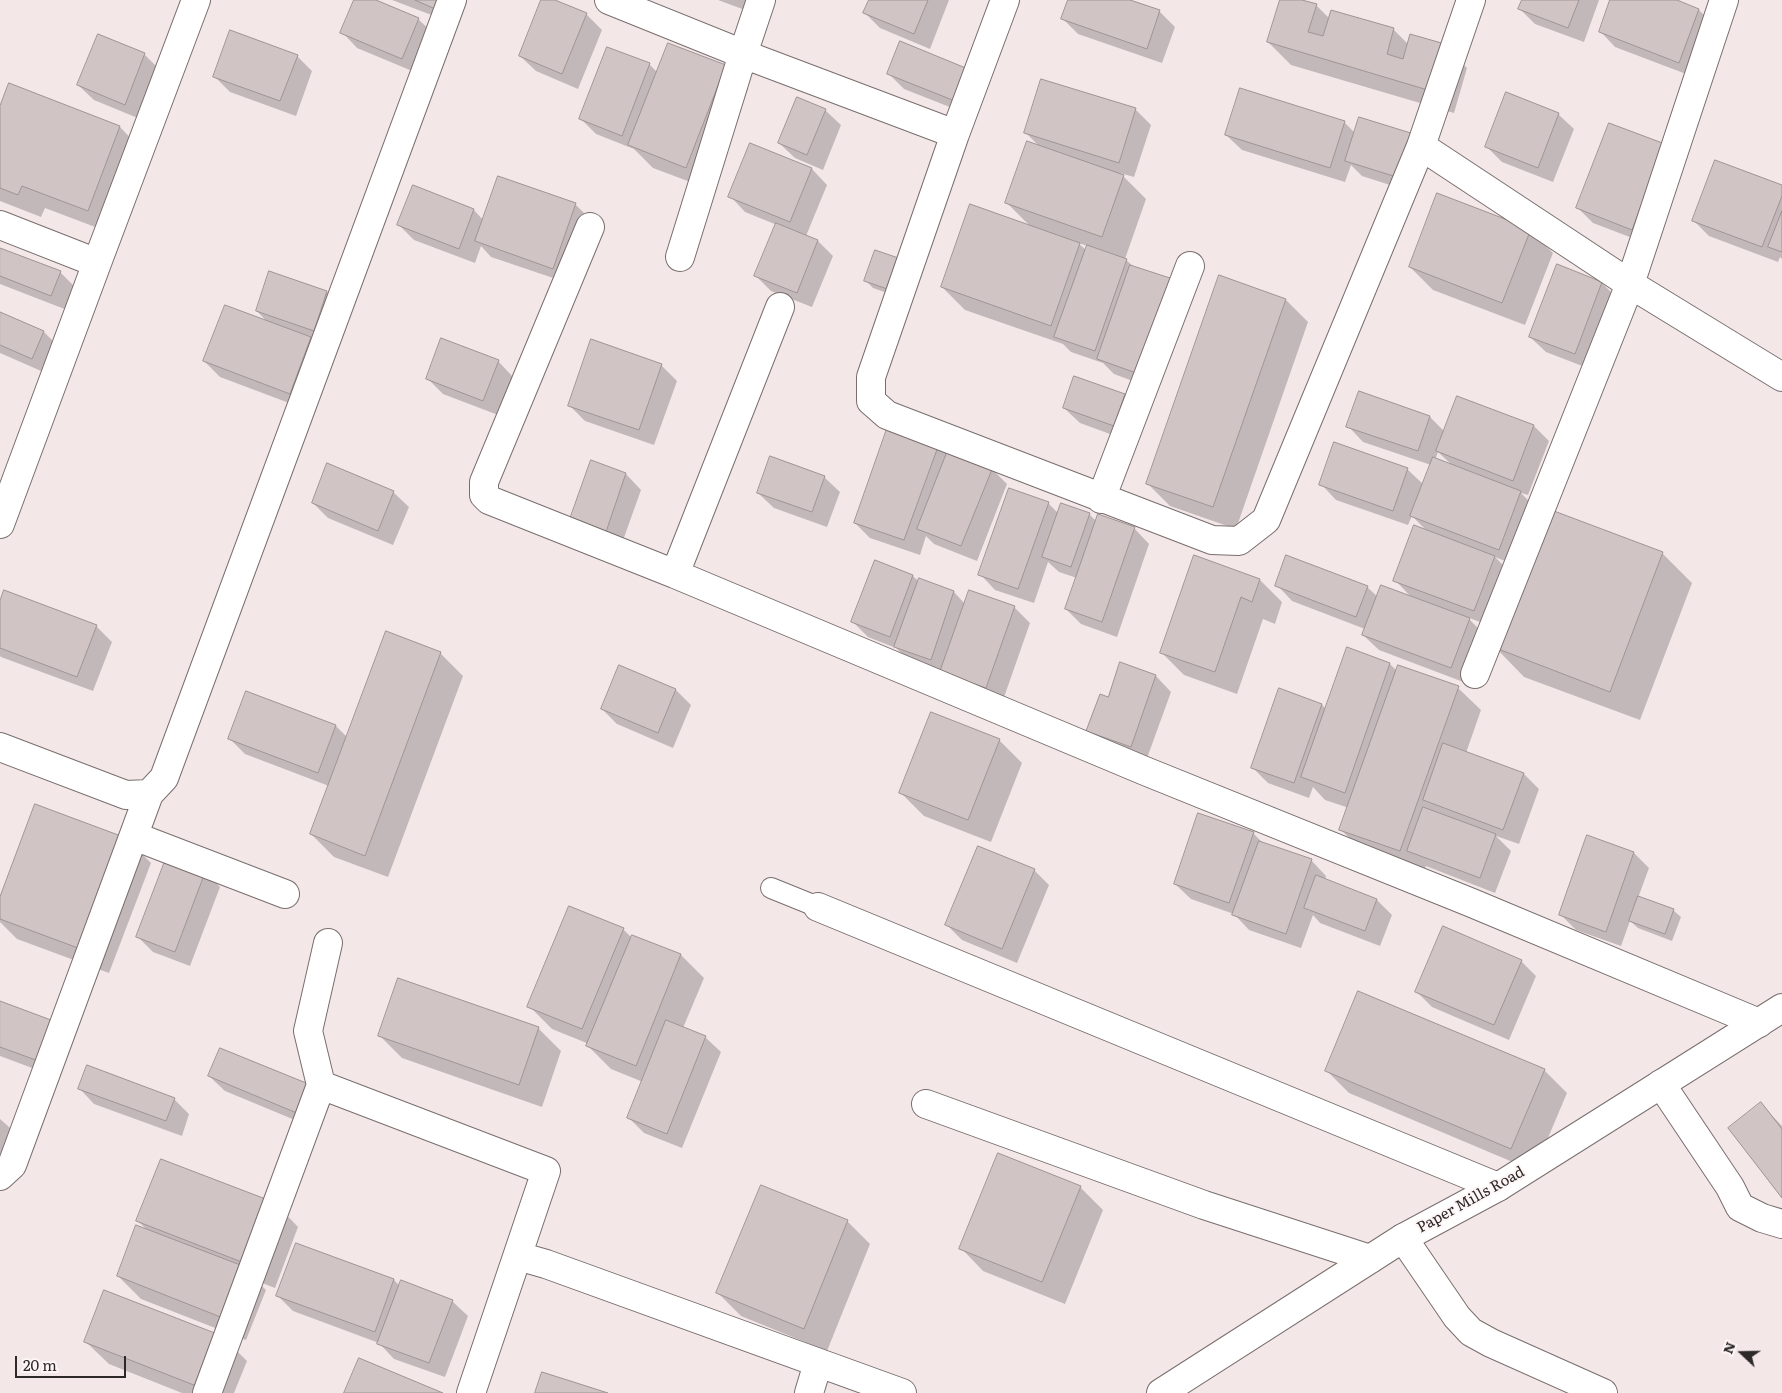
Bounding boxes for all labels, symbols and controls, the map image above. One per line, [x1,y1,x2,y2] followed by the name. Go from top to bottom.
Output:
[1414,1163,1528,1237] street label: Paper Mills Road
[1717,1328,1767,1378] north arrow
[1717,1339,1739,1357] text: N
[18,1346,129,1378] scale bar
[23,1353,57,1376] text: 20 m

